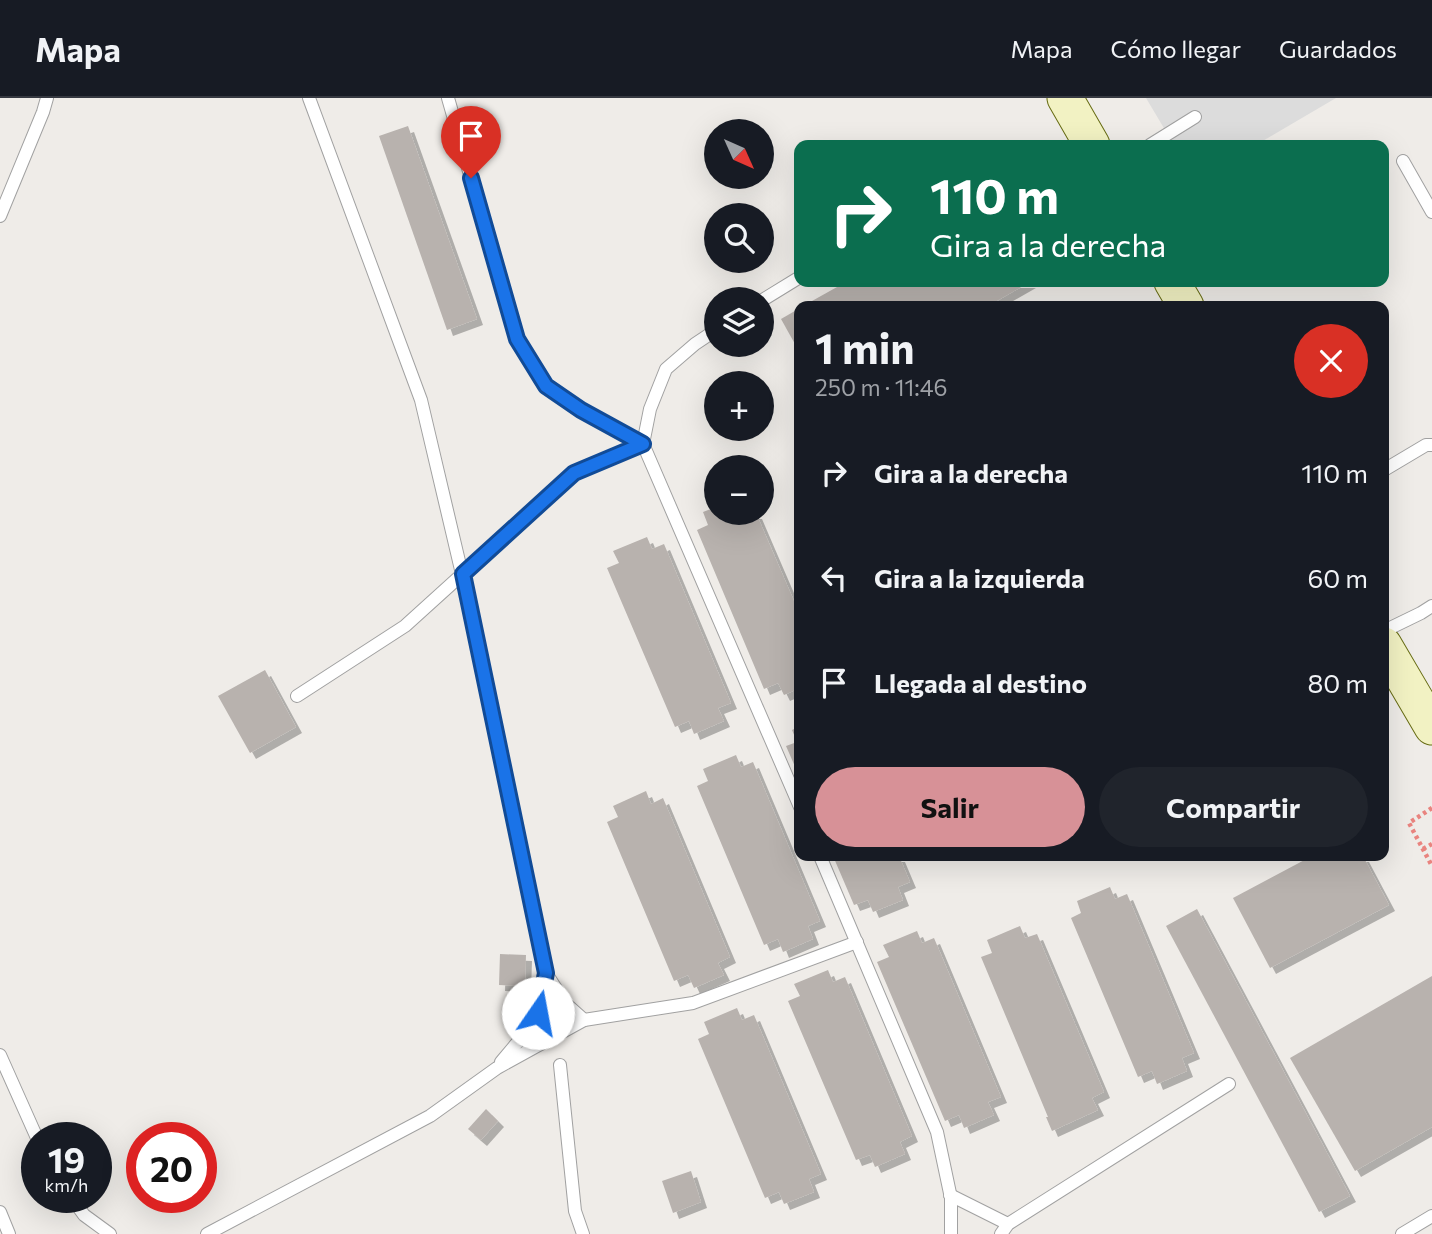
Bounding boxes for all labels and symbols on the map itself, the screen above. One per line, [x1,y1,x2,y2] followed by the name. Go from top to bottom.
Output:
[441,106,501,178] pin
[704,119,774,189] north arrow
[501,976,575,1050] position arrow
[126,1122,217,1213] speed limit sign: 20

